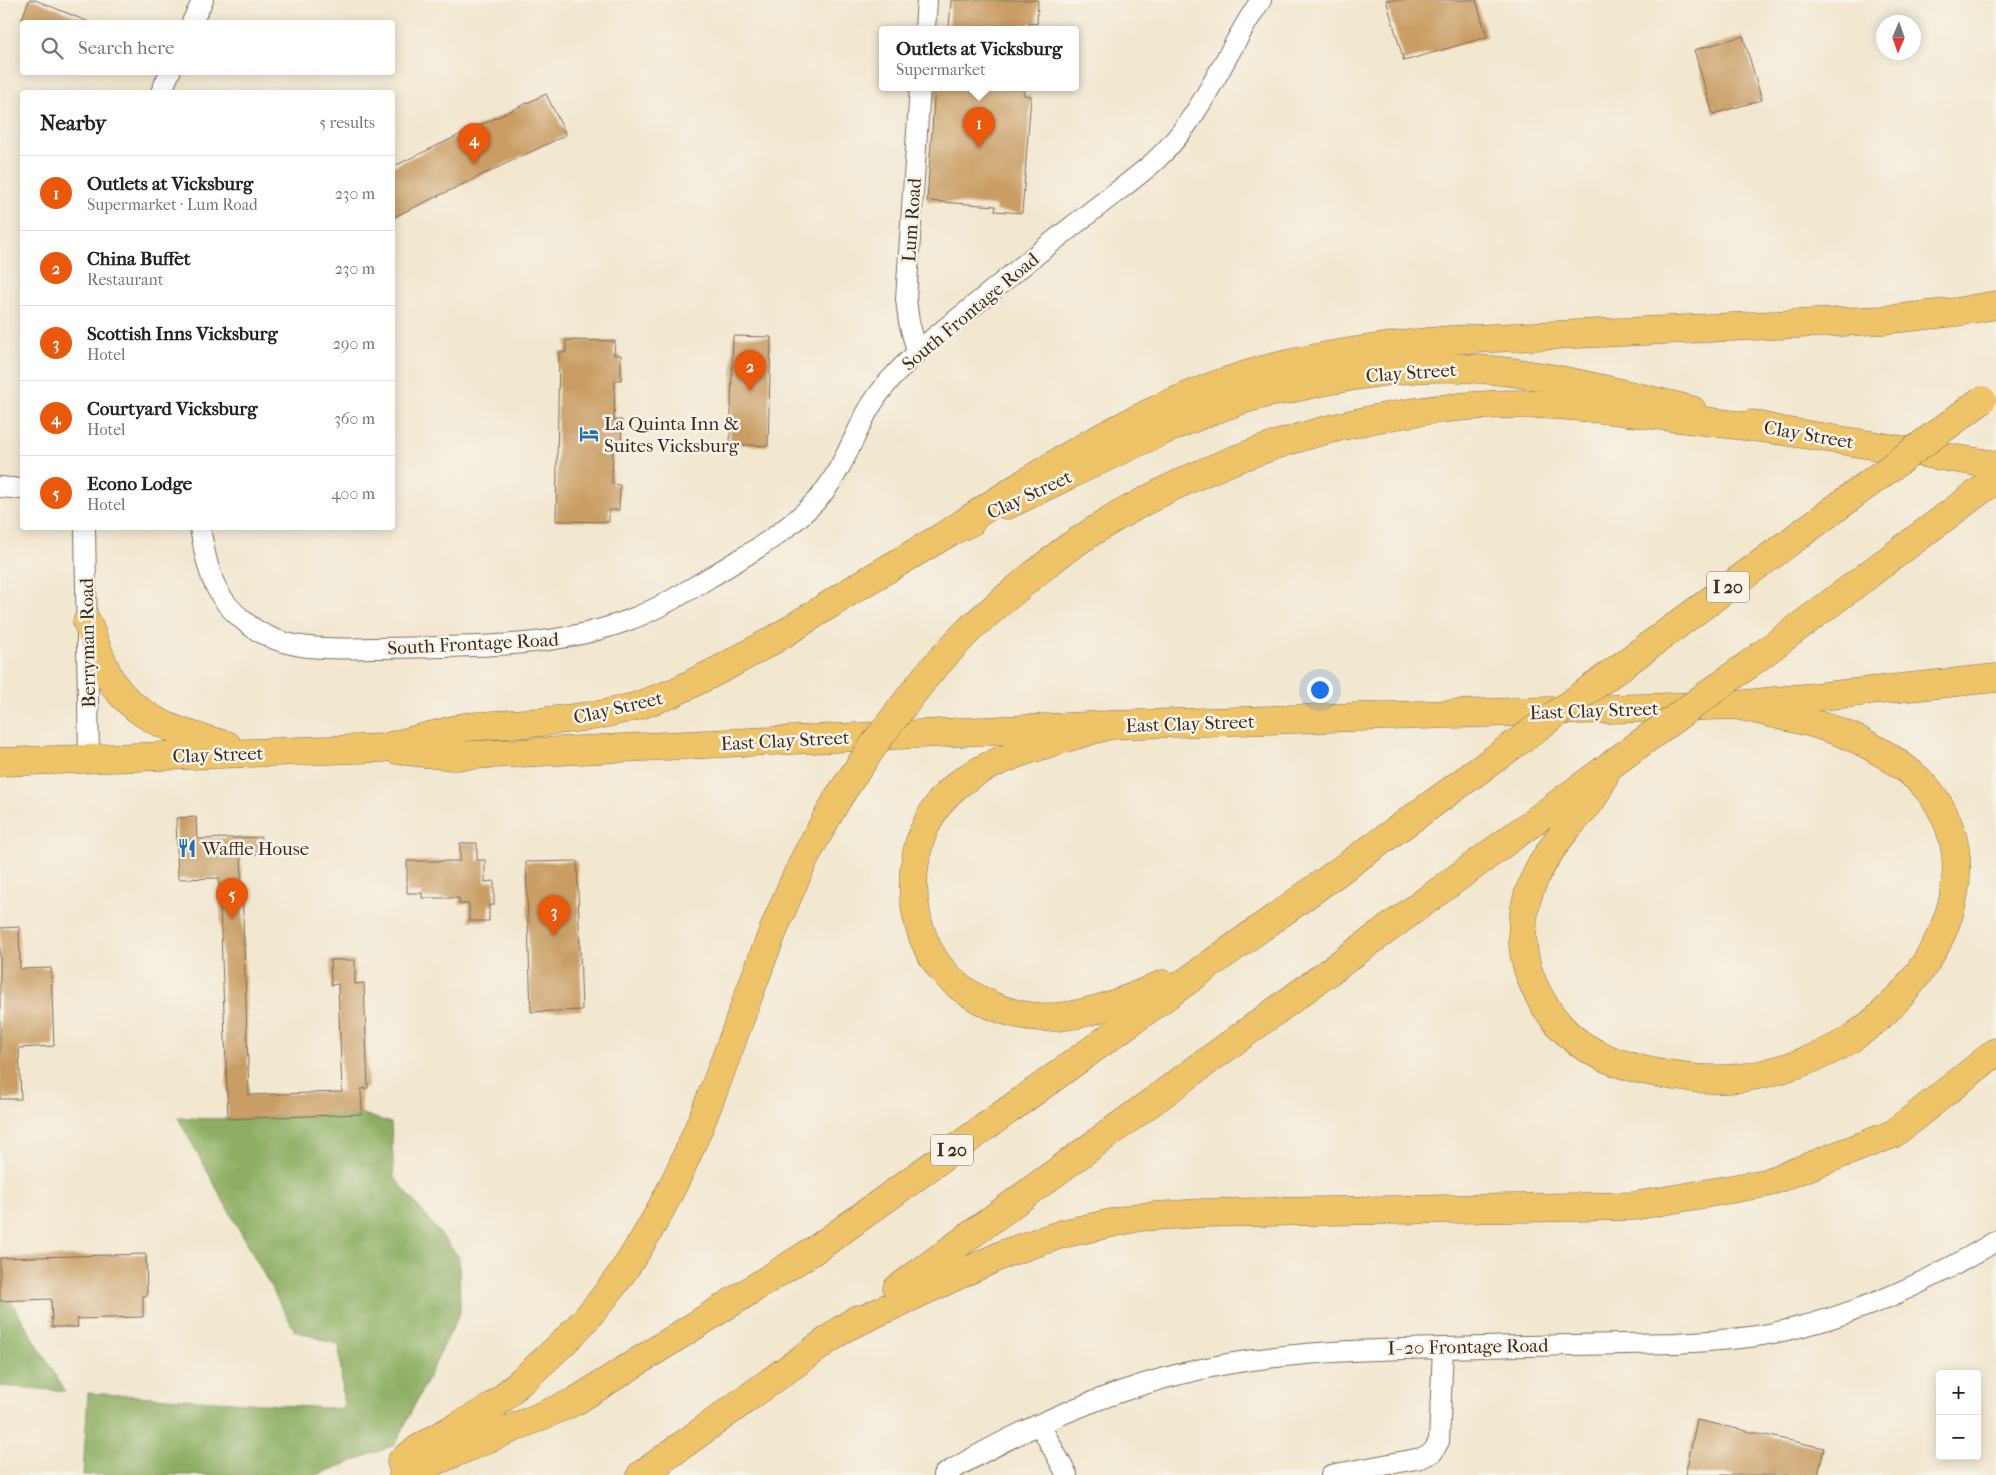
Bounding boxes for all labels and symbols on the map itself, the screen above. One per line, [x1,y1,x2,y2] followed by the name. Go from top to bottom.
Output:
[1876,15,1921,60] north arrow
[963,107,995,148] pin: 1
[458,123,490,164] pin: 4
[898,177,926,263] street label: Lum Road
[898,248,1044,375] street label: South Frontage Road
[734,350,766,391] pin: 2
[1365,359,1457,387] street label: Clay Street
[604,413,740,457] place label: La Quinta Inn & Suites Vicksburg
[1762,416,1856,454] street label: Clay Street
[578,423,600,445] hotel icon: La Quinta Inn & Suites Vicksburg
[984,466,1075,524] street label: Clay Street
[1707,572,1749,602] road number: I 20
[76,577,100,708] street label: Berryman Road
[387,628,560,659] street label: South Frontage Road
[1307,677,1333,703] your location
[571,687,665,729] street label: Clay Street
[1529,698,1659,724] street label: East Clay Street
[1125,711,1255,737] street label: East Clay Street
[720,727,850,755] street label: East Clay Street
[172,742,264,768] street label: Clay Street
[176,837,198,859] restaurant icon: Waffle House
[201,838,309,860] place label: Waffle House
[216,878,248,919] pin: 5
[538,895,570,936] pin: 3
[931,1134,973,1166] road number: I 20
[1387,1335,1549,1359] street label: I- 20 Frontage Road

